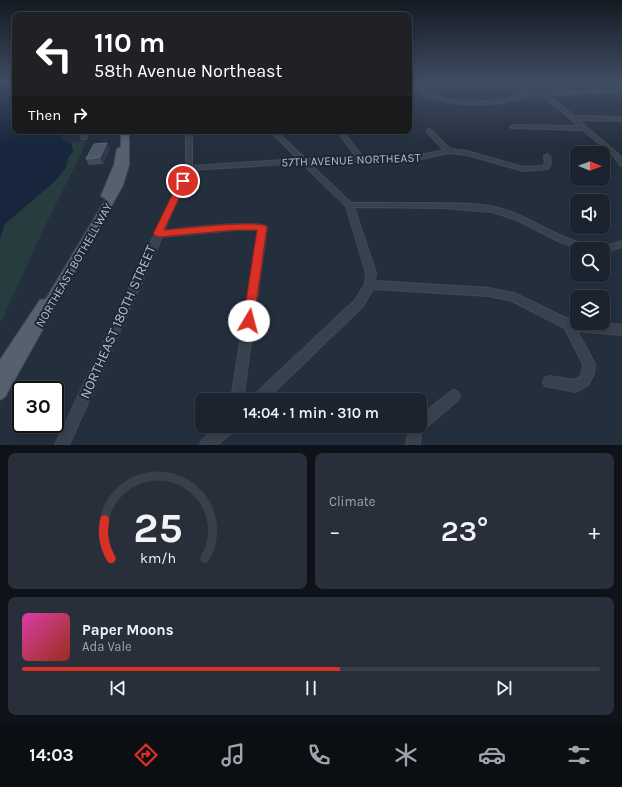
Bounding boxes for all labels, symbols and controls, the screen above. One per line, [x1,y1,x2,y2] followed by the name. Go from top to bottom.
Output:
[94,26,165,59] text: 110 m
[28,28,80,80] icon: left
[94,60,282,82] text: 58th Avenue Northeast
[69,104,91,126] icon: right
[28,106,61,124] text: Then
[570,146,610,186] north arrow
[570,146,610,330] map controls
[281,151,421,169] street label: 57TH AVENUE NORTHEAST
[166,164,200,198] pin
[172,170,194,192] icon: arrive
[570,194,610,234] button: sound
[33,200,115,329] street label: NORTHEAST BOTHELL WAY
[570,242,610,282] button: search
[76,243,160,401] street label: NORTHEAST 180TH STREET
[570,290,610,330] button: layers
[228,300,270,342] position arrow
[12,381,64,433] speed limit sign: 30
[243,404,379,422] text: 14:04 · 1 min · 310 m
[329,494,375,509] text: Climate
[133,504,182,552] text: 25
[441,513,488,549] text: 23°
[329,519,341,545] text: −
[588,519,600,545] text: +
[139,550,176,567] text: km/h
[82,621,174,639] text: Paper Moons
[82,639,132,654] text: Ada Vale
[107,677,129,699] icon: previous
[300,677,322,699] icon: pause
[493,677,515,699] icon: next
[132,741,160,769] icon: directions
[219,741,247,769] icon: music
[305,741,333,769] icon: phone
[392,741,420,769] icon: climate
[478,741,506,769] icon: car
[565,741,593,769] icon: filters
[29,744,74,766] text: 14:03

